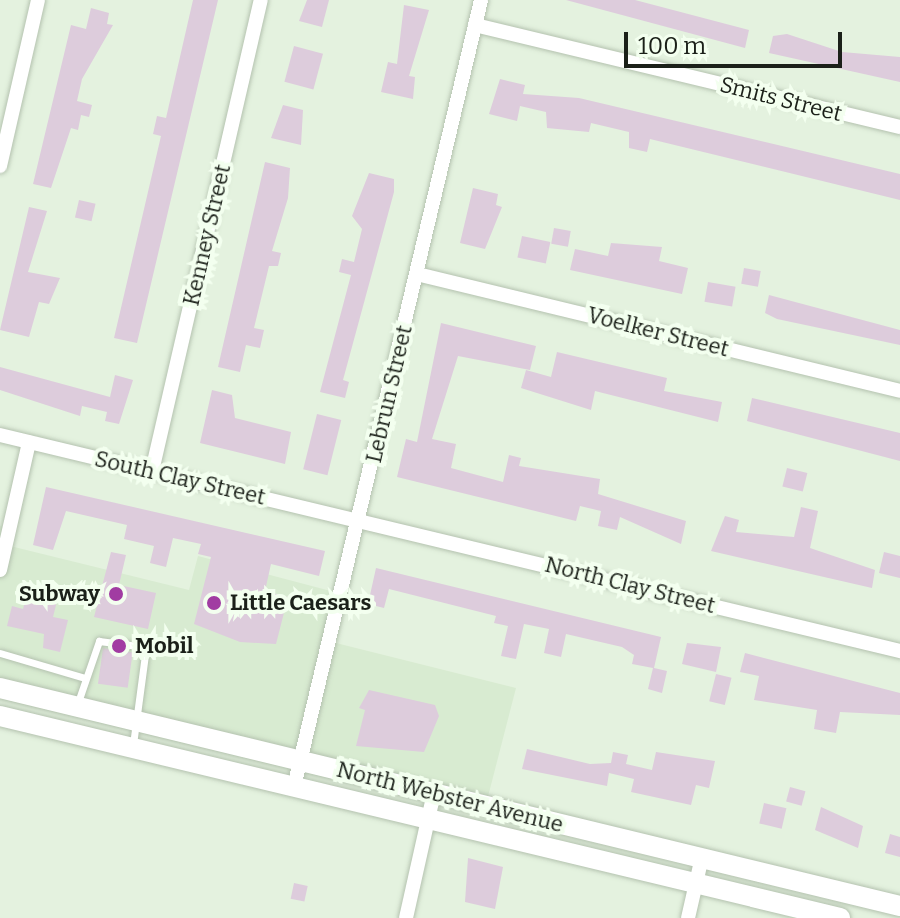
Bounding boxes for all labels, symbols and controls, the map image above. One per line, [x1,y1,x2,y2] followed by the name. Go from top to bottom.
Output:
[628,16,846,66] scale bar
[638,32,706,60] text: 100 m
[717,71,845,127] street label: Smits Street
[178,162,236,308] street label: Kenney Street
[585,302,731,362] street label: Voelker Street
[360,323,418,465] street label: Lebrun Street
[92,446,268,510] street label: South Clay Street
[542,551,718,619] street label: North Clay Street
[19,581,100,607] place label: Subway
[107,585,125,603] marker: Subway
[230,590,371,616] place label: Little Caesars
[205,594,223,612] marker: Little Caesars
[135,633,193,659] place label: Mobil
[110,637,128,655] marker: Mobil
[334,756,566,838] street label: North Webster Avenue

